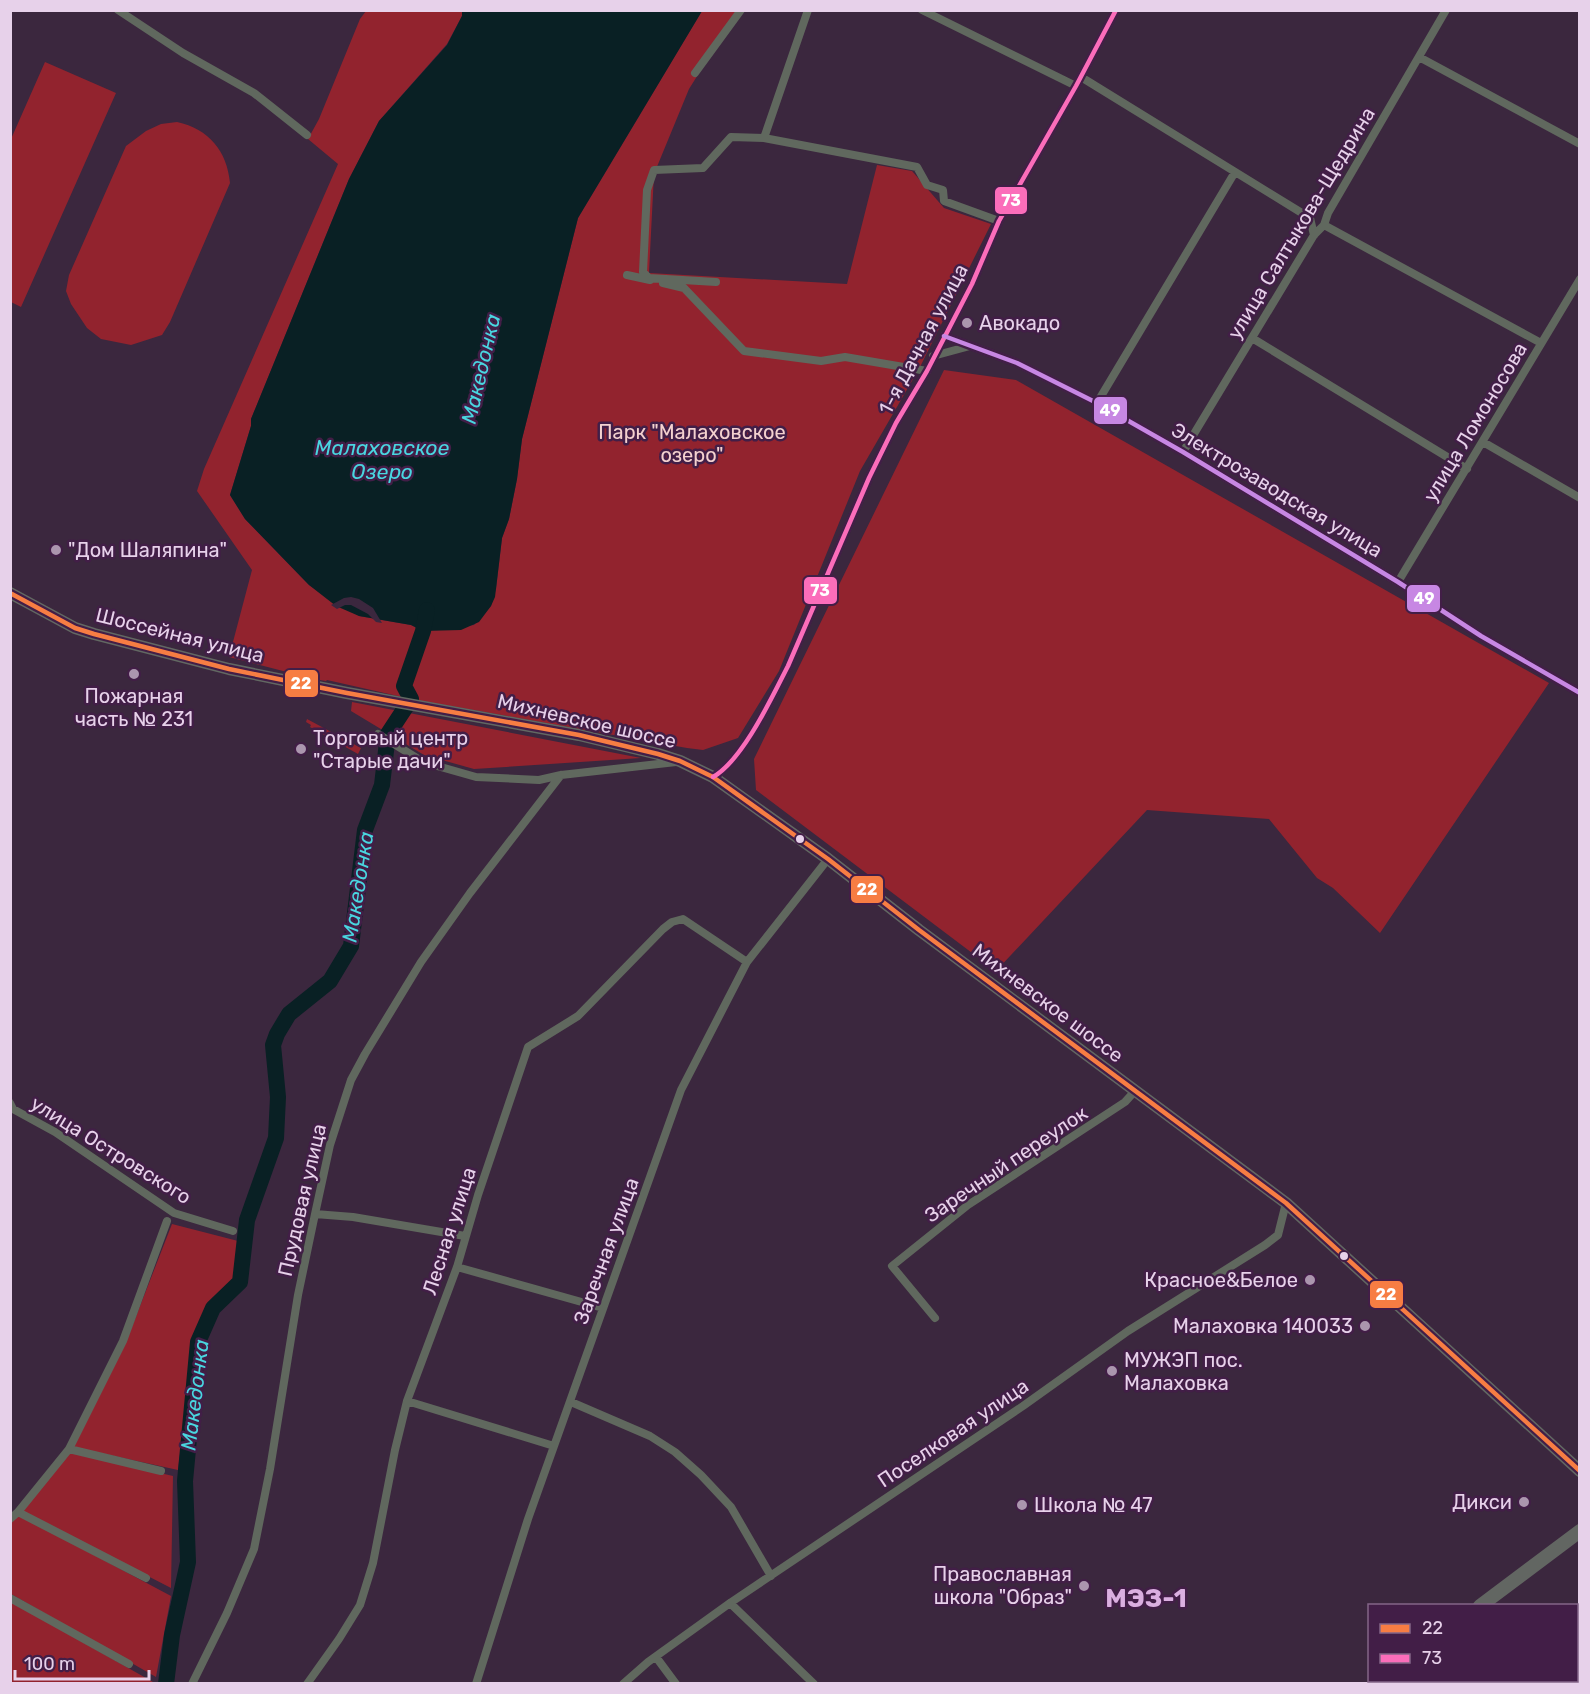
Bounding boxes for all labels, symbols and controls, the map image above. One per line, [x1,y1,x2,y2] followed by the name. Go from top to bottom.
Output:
[1222,103,1380,343] street label: улица Салтыкова-Щедрина
[994,186,1028,215] line badge: 73
[1001,191,1021,210] text: 73
[873,260,973,418] street label: 1-я Дачная улица
[979,311,1060,335] place label: Авокадо
[456,312,505,426] water label: Македонка
[960,316,974,330] marker: Авокадо
[1418,338,1532,506] street label: улица Ломоносова
[1093,396,1128,425] line badge: 49
[1099,401,1121,420] text: 49
[1167,417,1387,563] street label: Электрозаводская улица
[598,420,786,467] park label: Парк "Малаховское озеро"
[315,435,450,484] water label: Малаховское Озеро
[68,538,227,562] place label: "Дом Шаляпина"
[49,543,63,557] marker: "Дом Шаляпина"
[803,576,838,605] line badge: 73
[810,581,830,600] text: 73
[1406,584,1441,613] line badge: 49
[1413,589,1435,608] text: 49
[93,602,267,668] street label: Шоссейная улица
[127,667,141,681] marker: Пожарная часть № 231
[284,669,319,698] line badge: 22
[291,674,311,693] text: 22
[75,684,193,731] place label: Пожарная часть № 231
[495,689,679,753] street label: Михневское шоссе
[313,726,468,773] place label: Торговый центр "Старые дачи"
[294,742,308,756] marker: Торговый центр "Старые дачи"
[336,830,379,944] water label: Македонка
[794,833,806,845] unlabelled marker
[850,875,884,904] line badge: 22
[857,880,877,899] text: 22
[968,938,1128,1068] street label: Михневское шоссе
[26,1091,196,1209] street label: улица Островского
[920,1101,1092,1227] street label: Заречный переулок
[273,1121,331,1279] street label: Прудовая улица
[417,1164,481,1298] street label: Лесная улица
[568,1174,644,1328] street label: Заречная улица
[1338,1250,1350,1262] unlabelled marker
[1144,1268,1298,1292] place label: Красное&Белое
[1303,1273,1317,1287] marker: Красное&Белое
[1369,1280,1404,1309] line badge: 22
[1376,1285,1396,1304] text: 22
[1173,1314,1353,1338] place label: Малаховка 140033
[1358,1319,1372,1333] marker: Малаховка 140033
[175,1338,214,1452] water label: Македонка
[1124,1348,1243,1395] place label: МУЖЭП пос. Малаховка
[1105,1364,1119,1378] marker: МУЖЭП пос. Малаховка
[873,1374,1033,1492] street label: Поселковая улица
[1452,1490,1512,1514] place label: Дикси
[1034,1493,1153,1517] place label: Школа № 47
[1517,1495,1531,1509] marker: Дикси
[1015,1498,1029,1512] marker: Школа № 47
[933,1562,1072,1609] place label: Православная школа "Образ"
[1077,1579,1091,1593] marker: Православная школа "Образ"
[1105,1583,1187,1614] district label: МЭЗ-1
[1368,1604,1578,1682] legend
[1422,1617,1443,1639] text: 22
[15,1643,148,1681] scale bar
[1422,1647,1442,1669] text: 73
[24,1653,75,1675] text: 100 m

